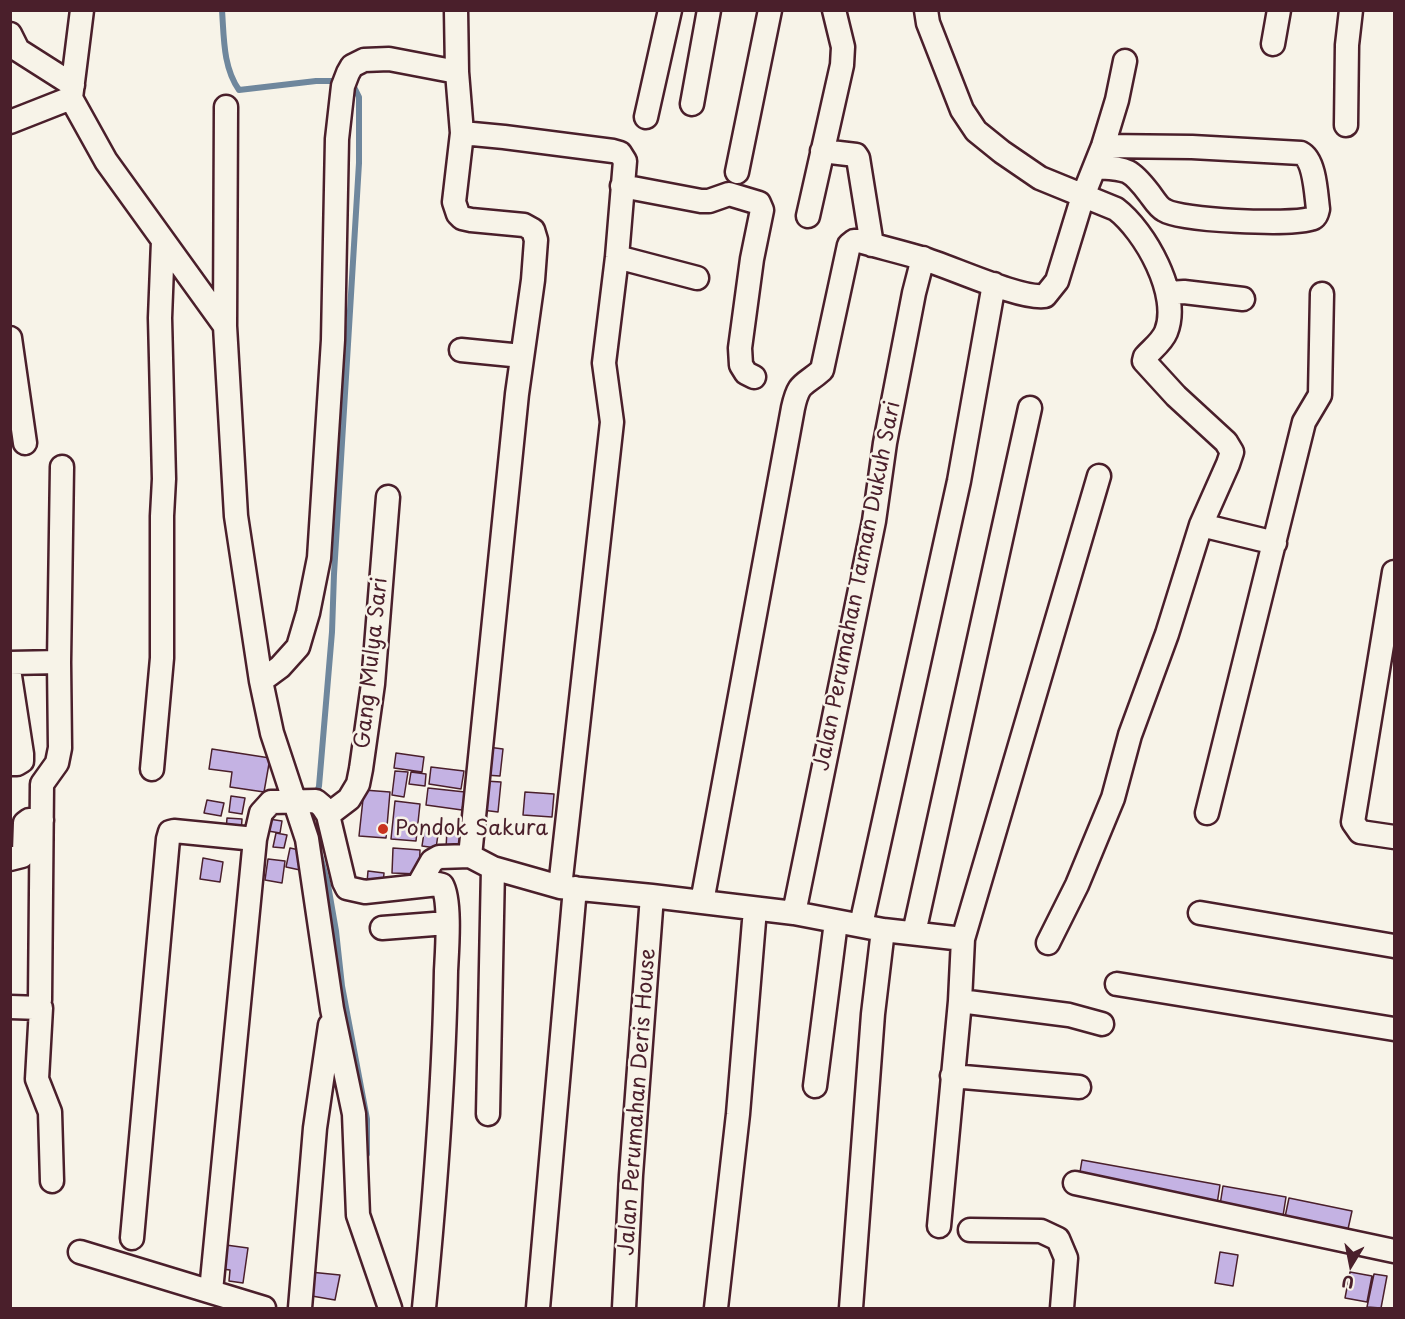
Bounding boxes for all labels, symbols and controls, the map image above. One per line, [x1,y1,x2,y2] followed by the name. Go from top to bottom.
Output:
[810,399,906,773] street label: Jalan Perumahan Taman Dukuh Sari
[350,576,394,750] street label: Gang Mulya Sari
[395,816,548,842] place label: Pondok Sakura
[376,822,390,836] marker: Pondok Sakura
[615,948,661,1256] street label: Jalan Perumahan Deris House
[1321,1235,1381,1295] north arrow
[1340,1270,1356,1296] text: U

